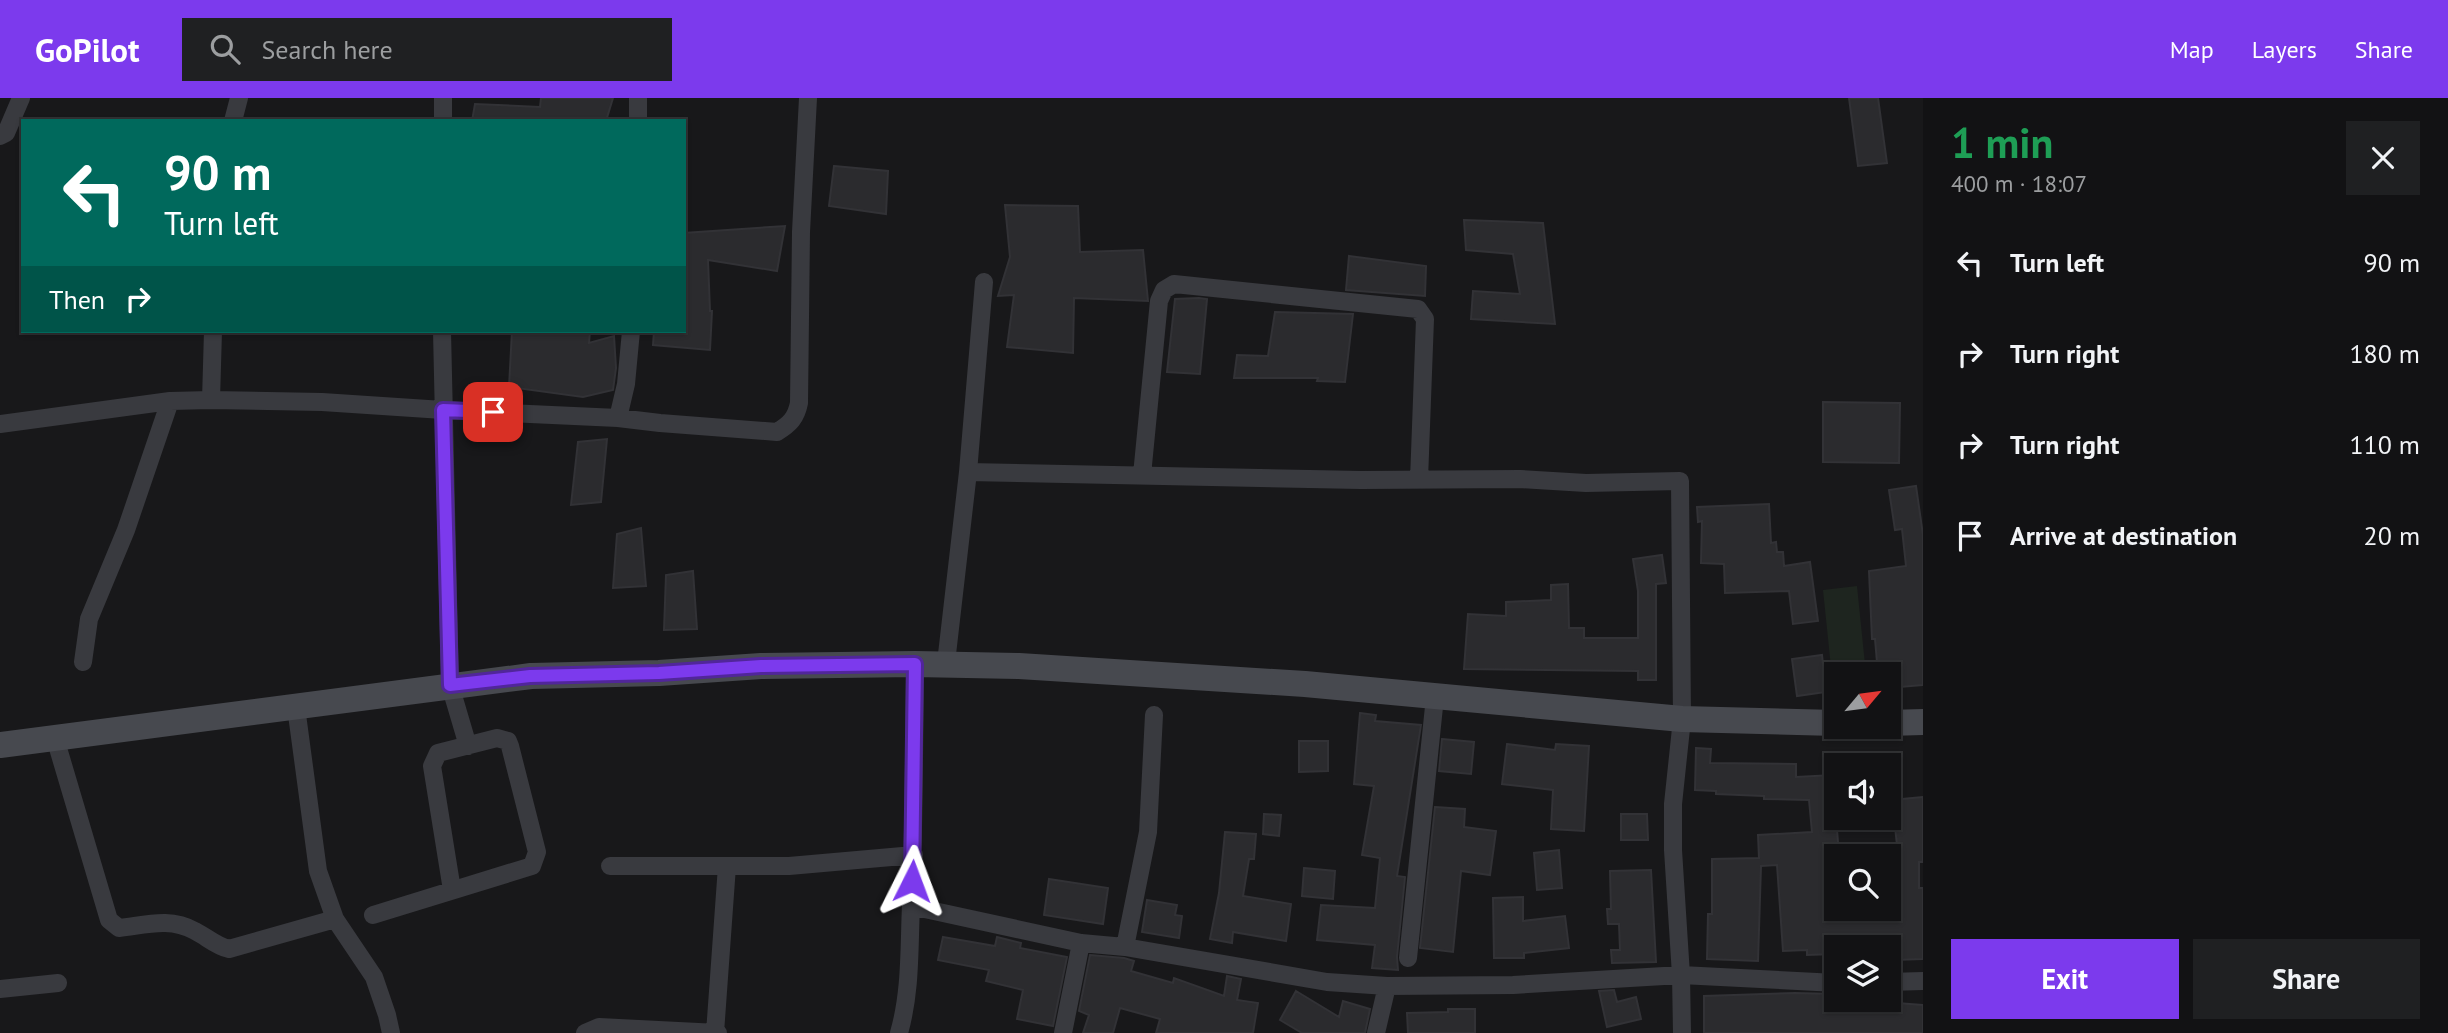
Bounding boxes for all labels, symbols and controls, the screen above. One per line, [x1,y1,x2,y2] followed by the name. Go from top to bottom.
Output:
[182,18,672,81] search box
[35,28,140,71] text: GoPilot
[206,30,244,68] icon: search
[262,33,393,66] text: Search here
[2170,34,2214,65] text: Map
[2252,34,2317,65] text: Layers
[2355,34,2413,65] text: Share
[1951,115,2053,170] text: 1 min
[2346,121,2420,195] button: close
[164,140,271,204] text: 90 m
[49,147,140,238] icon: left
[1951,169,2087,198] text: 400 m · 18:07
[164,202,279,244] text: Turn left
[1951,244,1989,282] icon: left
[2010,246,2104,279] text: Turn left
[2364,246,2420,279] text: 90 m
[119,280,157,318] icon: right
[49,283,105,316] text: Then
[1951,335,1989,373] icon: right
[2010,337,2119,370] text: Turn right
[2349,337,2420,370] text: 180 m
[463,382,523,442] pin
[474,393,512,431] icon: arrive
[1951,426,1989,464] icon: right
[2010,428,2119,461] text: Turn right
[2349,428,2420,461] text: 110 m
[1951,517,1989,555] icon: arrive
[2010,519,2237,552] text: Arrive at destination
[2364,519,2420,552] text: 20 m
[1824,662,1900,738] north arrow
[1824,662,1901,1012] map controls
[1824,753,1901,830] button: sound
[875,844,949,918] position arrow
[1824,844,1901,921] button: search
[1824,935,1901,1012] button: layers
[1951,939,2179,1019] button: Exit
[2193,939,2420,1019] button: Share

